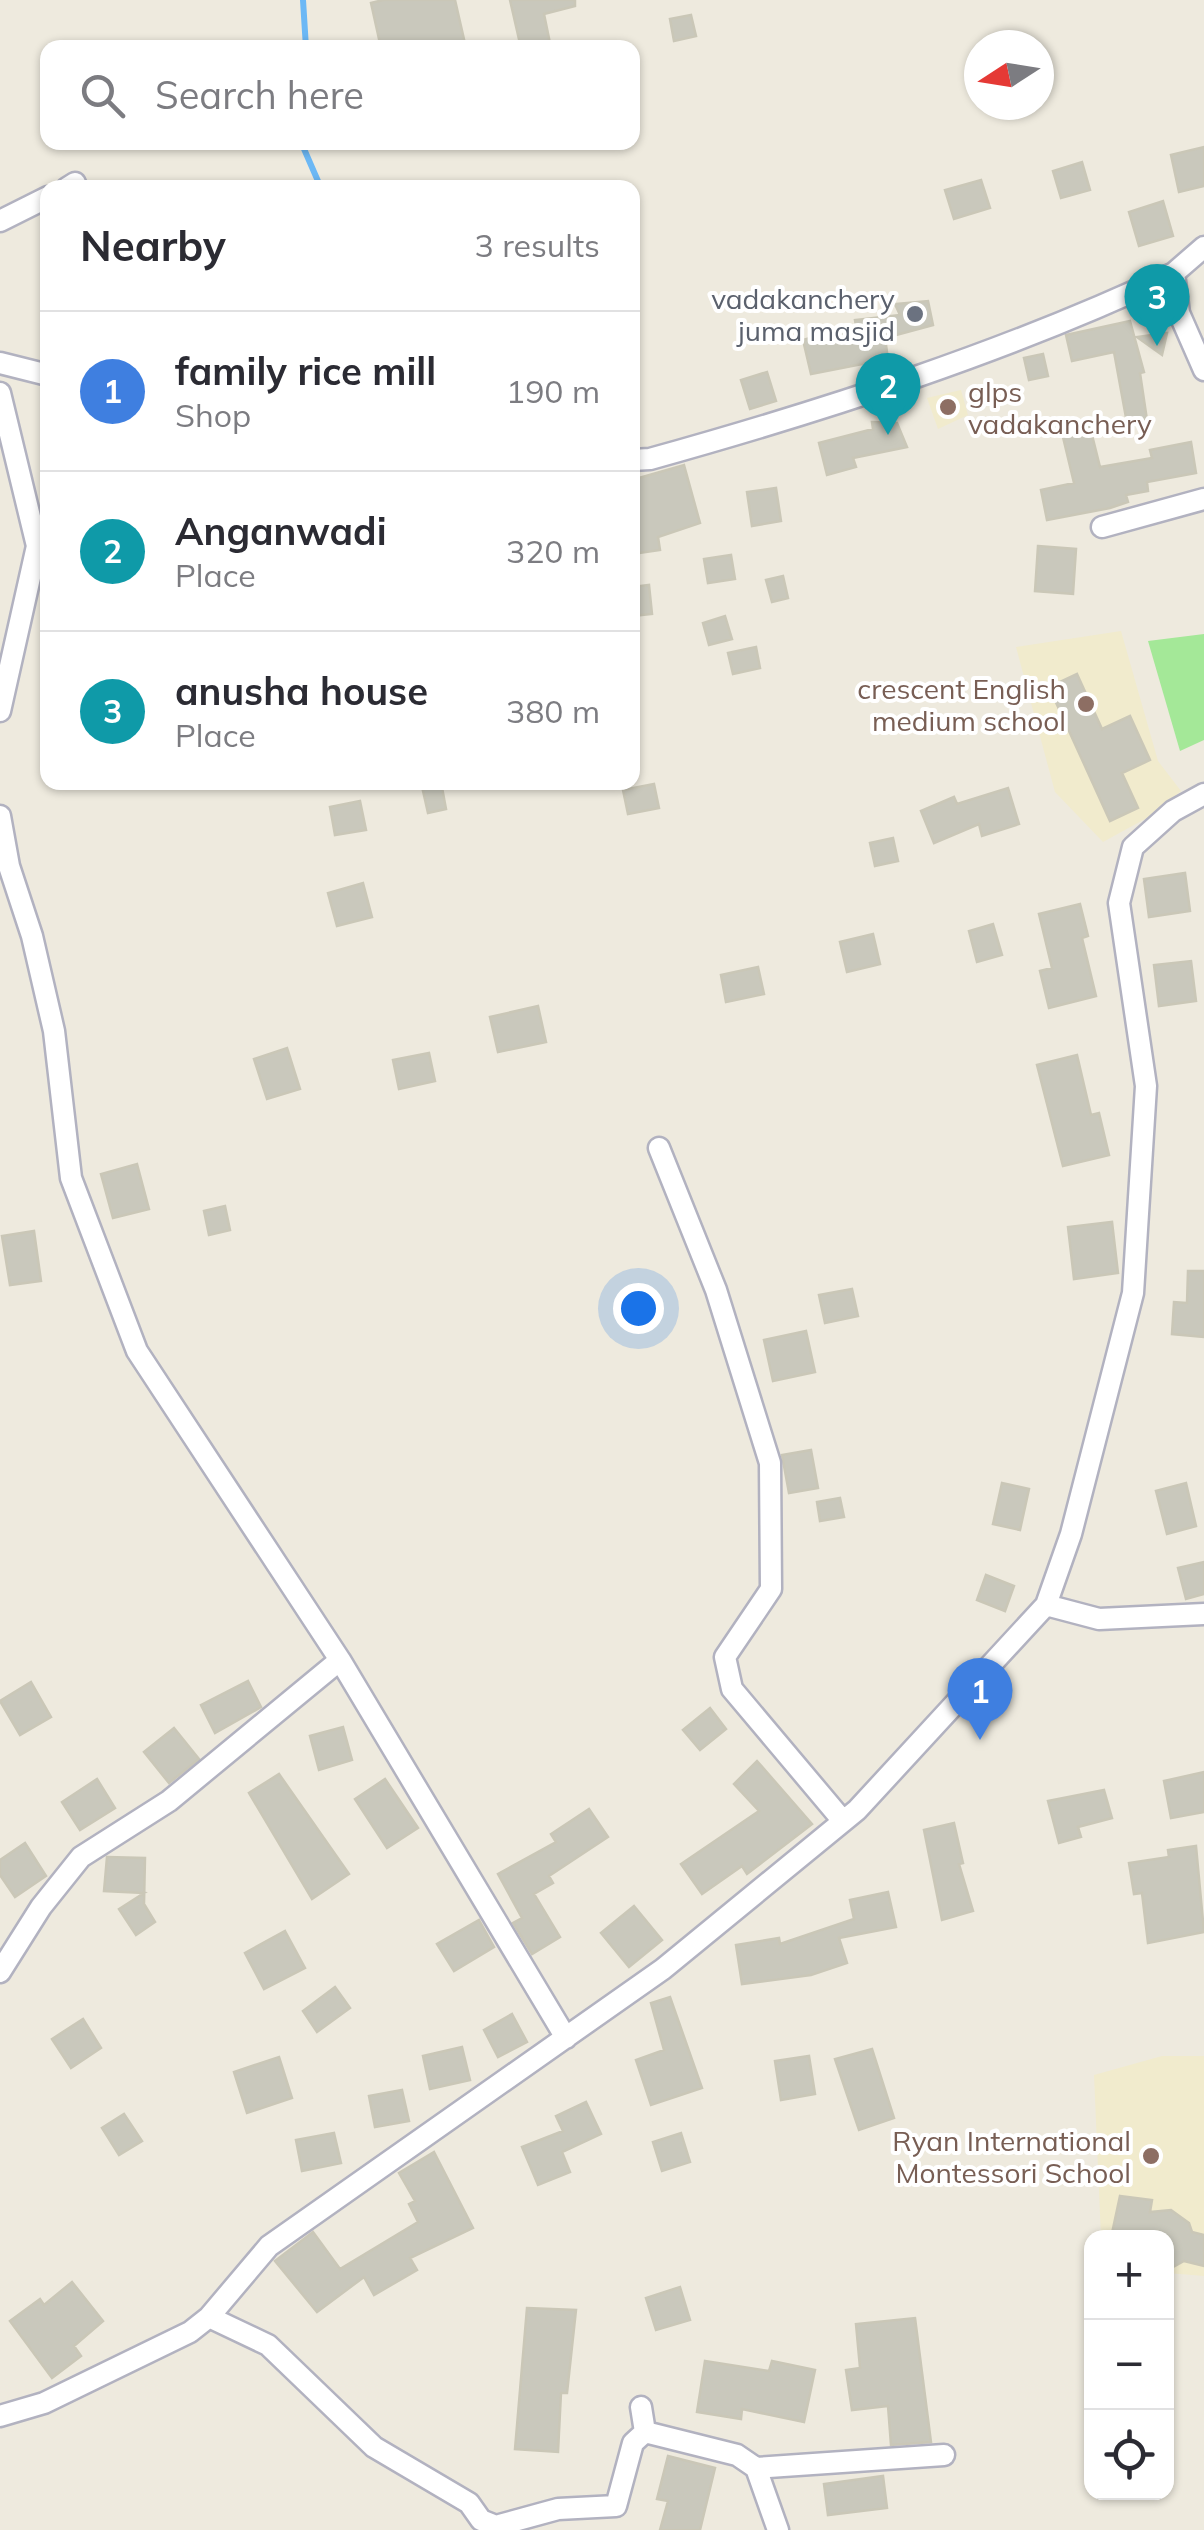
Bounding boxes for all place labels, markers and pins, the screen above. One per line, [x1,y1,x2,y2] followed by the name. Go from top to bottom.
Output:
[1124,264,1190,346] pin: 3
[711,281,895,348] place label: vadakanchery juma masjid
[904,303,926,325] marker: vadakanchery juma masjid
[856,352,920,435] pin: 2
[968,374,1152,441] place label: glps vadakanchery
[937,396,959,418] marker: glps vadakanchery
[857,671,1066,738] place label: crescent English medium school
[1075,693,1097,715] marker: crescent English medium school
[948,1658,1012,1740] pin: 1
[892,2123,1131,2190] place label: Ryan International Montessori School
[1140,2145,1162,2167] marker: Ryan International Montessori School

